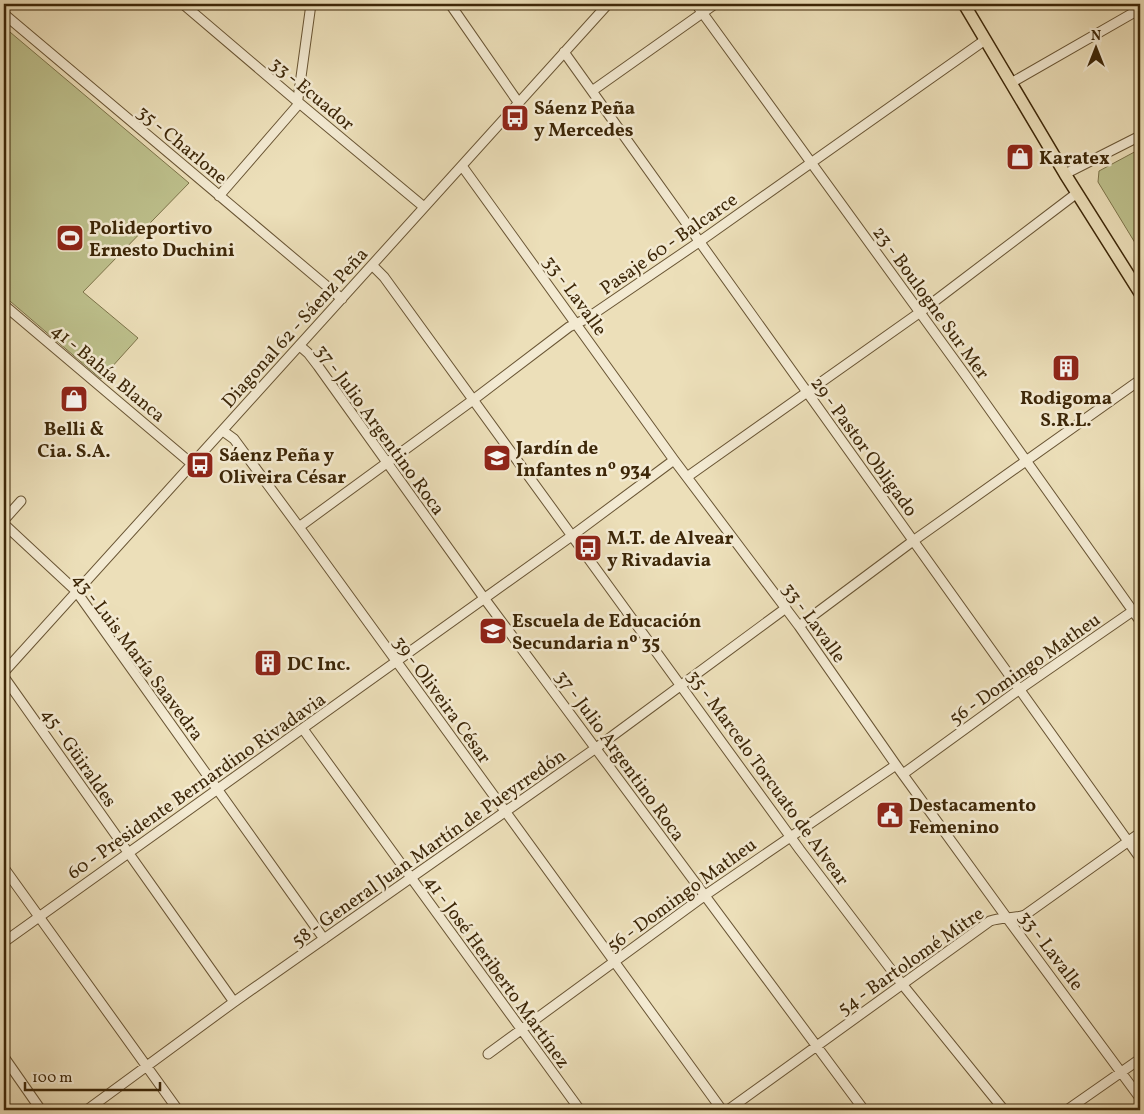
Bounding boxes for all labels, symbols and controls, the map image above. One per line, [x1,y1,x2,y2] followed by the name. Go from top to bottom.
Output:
[1072,22,1122,72] north arrow
[1091,27,1101,46] text: N
[264,51,360,138] street label: 33 - Ecuador
[534,96,635,144] place label: Sáenz Peña y Mercedes
[131,100,233,191] street label: 35 - Charlone
[500,103,530,133] bus stop icon: Sáenz Peña y Mercedes
[1005,142,1035,172] shop icon: Karatex
[1039,146,1110,172] place label: Karatex
[595,187,743,302] street label: Pasaje 60 - Balcarce
[89,216,235,264] place label: Polideportivo Ernesto Duchini
[866,221,995,385] street label: 23 - Boulogne Sur Mer
[55,223,85,253] sports icon: Polideportivo Ernesto Duchini
[216,242,375,414] street label: Diagonal 62 - Sáenz Peña
[536,251,612,342] street label: 33 - Lavalle
[45,318,170,429] street label: 41 - Bahía Blanca
[308,339,450,521] street label: 37 - Julio Argentino Roca
[1051,353,1081,383] building icon: Rodigoma S.R.L.
[804,372,923,522] street label: 29 - Pastor Obligado
[59,384,89,414] shop icon: Belli & Cia. S.A.
[1020,386,1112,434] place label: Rodigoma S.R.L.
[37,417,111,465] place label: Belli & Cia. S.A.
[515,436,651,484] place label: Jardín de Infantes nº 934
[219,443,346,491] place label: Sáenz Peña y Oliveira César
[482,443,512,473] school or university icon: Jardín de Infantes nº 934
[185,450,215,480] bus stop icon: Sáenz Peña y Oliveira César
[607,526,734,574] place label: M.T. de Alvear y Rivadavia
[573,533,603,563] bus stop icon: M.T. de Alvear y Rivadavia
[66,568,209,747] street label: 43 - Luis María Saavedra
[775,578,851,669] street label: 33 - Lavalle
[944,607,1106,732] street label: 56 - Domingo Matheu
[512,609,701,657] place label: Escuela de Educación Secundaria nº 35
[478,616,508,646] school or university icon: Escuela de Educación Secundaria nº 35
[386,631,497,769] street label: 39 - Oliveira César
[253,648,283,678] building icon: DC Inc.
[287,652,351,678] place label: DC Inc.
[548,665,690,847] street label: 37 - Julio Argentino Roca
[680,665,855,891] street label: 35 - Marcelo Torcuato de Alvear
[63,687,332,886] street label: 60 - Presidente Bernardino Rivadavia
[34,703,122,813] street label: 45 - Güiraldes
[287,744,572,954] street label: 58 - General Juan Martín de Pueyrredón
[909,793,1036,841] place label: Destacamento Femenino
[875,800,905,830] public building icon: Destacamento Femenino
[602,832,762,959] street label: 56 - Domingo Matheu
[417,870,575,1074] street label: 41 - José Heriberto Martínez
[833,901,990,1022] street label: 54 - Bartolomé Mitre
[1012,906,1089,996] street label: 33 - Lavalle
[25,1059,160,1091] scale bar
[32,1068,72,1089] text: 100 m

